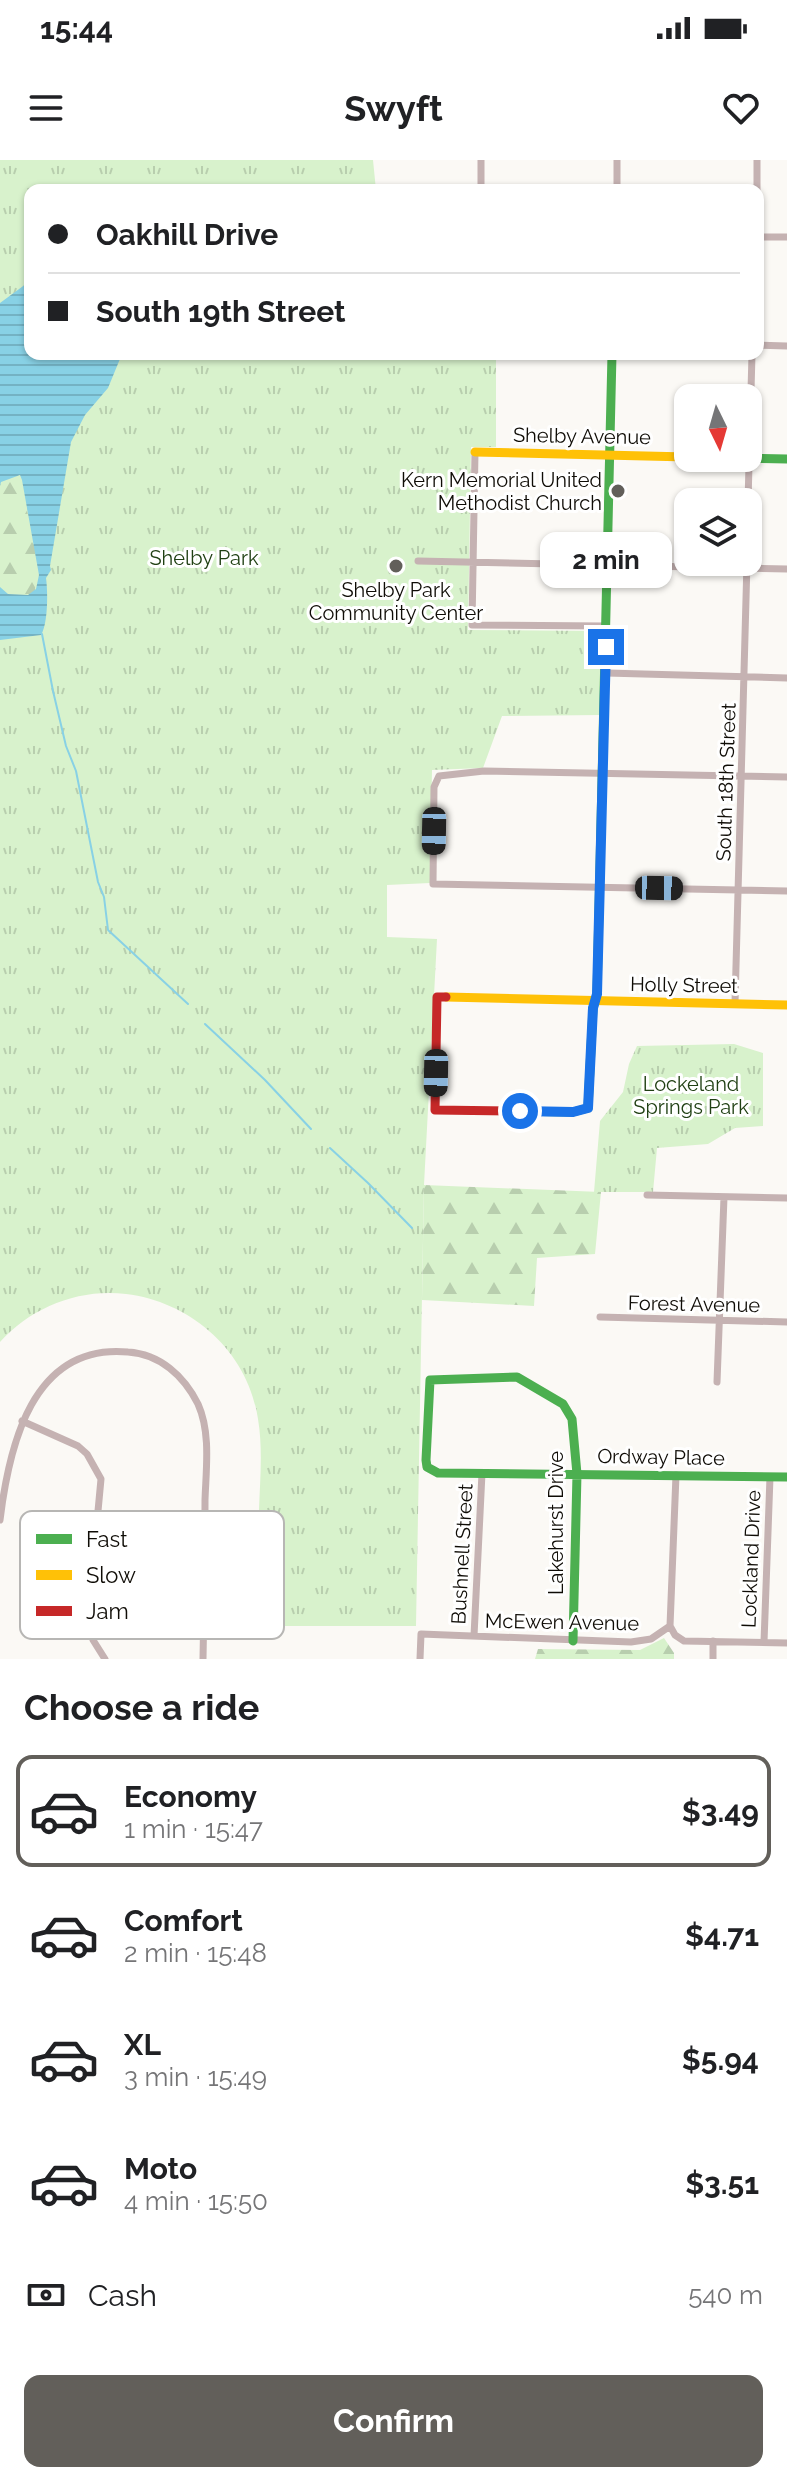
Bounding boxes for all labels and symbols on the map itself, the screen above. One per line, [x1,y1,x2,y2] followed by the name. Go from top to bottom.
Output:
[674,384,762,472] north arrow
[513,423,651,449] street label: Shelby Avenue
[401,468,602,515] place label: Kern Memorial United Methodist Church
[609,482,627,500] marker: Kern Memorial United Methodist Church
[540,531,672,587] callout: 2 min
[149,546,259,570] park label: Shelby Park
[387,557,405,575] marker: Shelby Park Community Center
[309,578,483,625] place label: Shelby Park Community Center
[588,629,624,665] route end
[711,702,741,862] street label: South 18th Street
[422,807,446,855] car
[635,876,683,900] car
[630,972,738,998] street label: Holly Street
[424,1049,448,1097] car
[633,1072,749,1119] park label: Lockeland Springs Park
[502,1093,538,1129] route start
[628,1291,761,1317] street label: Forest Avenue
[597,1444,725,1470] street label: Ordway Place
[544,1451,568,1595] street label: Lakehurst Drive
[446,1483,478,1625] street label: Bushnell Street
[737,1489,765,1628] street label: Lockland Drive
[20,1511,284,1639] legend
[86,1526,128,1552] text: Fast
[86,1562,136,1588] text: Slow
[86,1598,129,1624] text: Jam
[485,1609,640,1635] street label: McEwen Avenue

